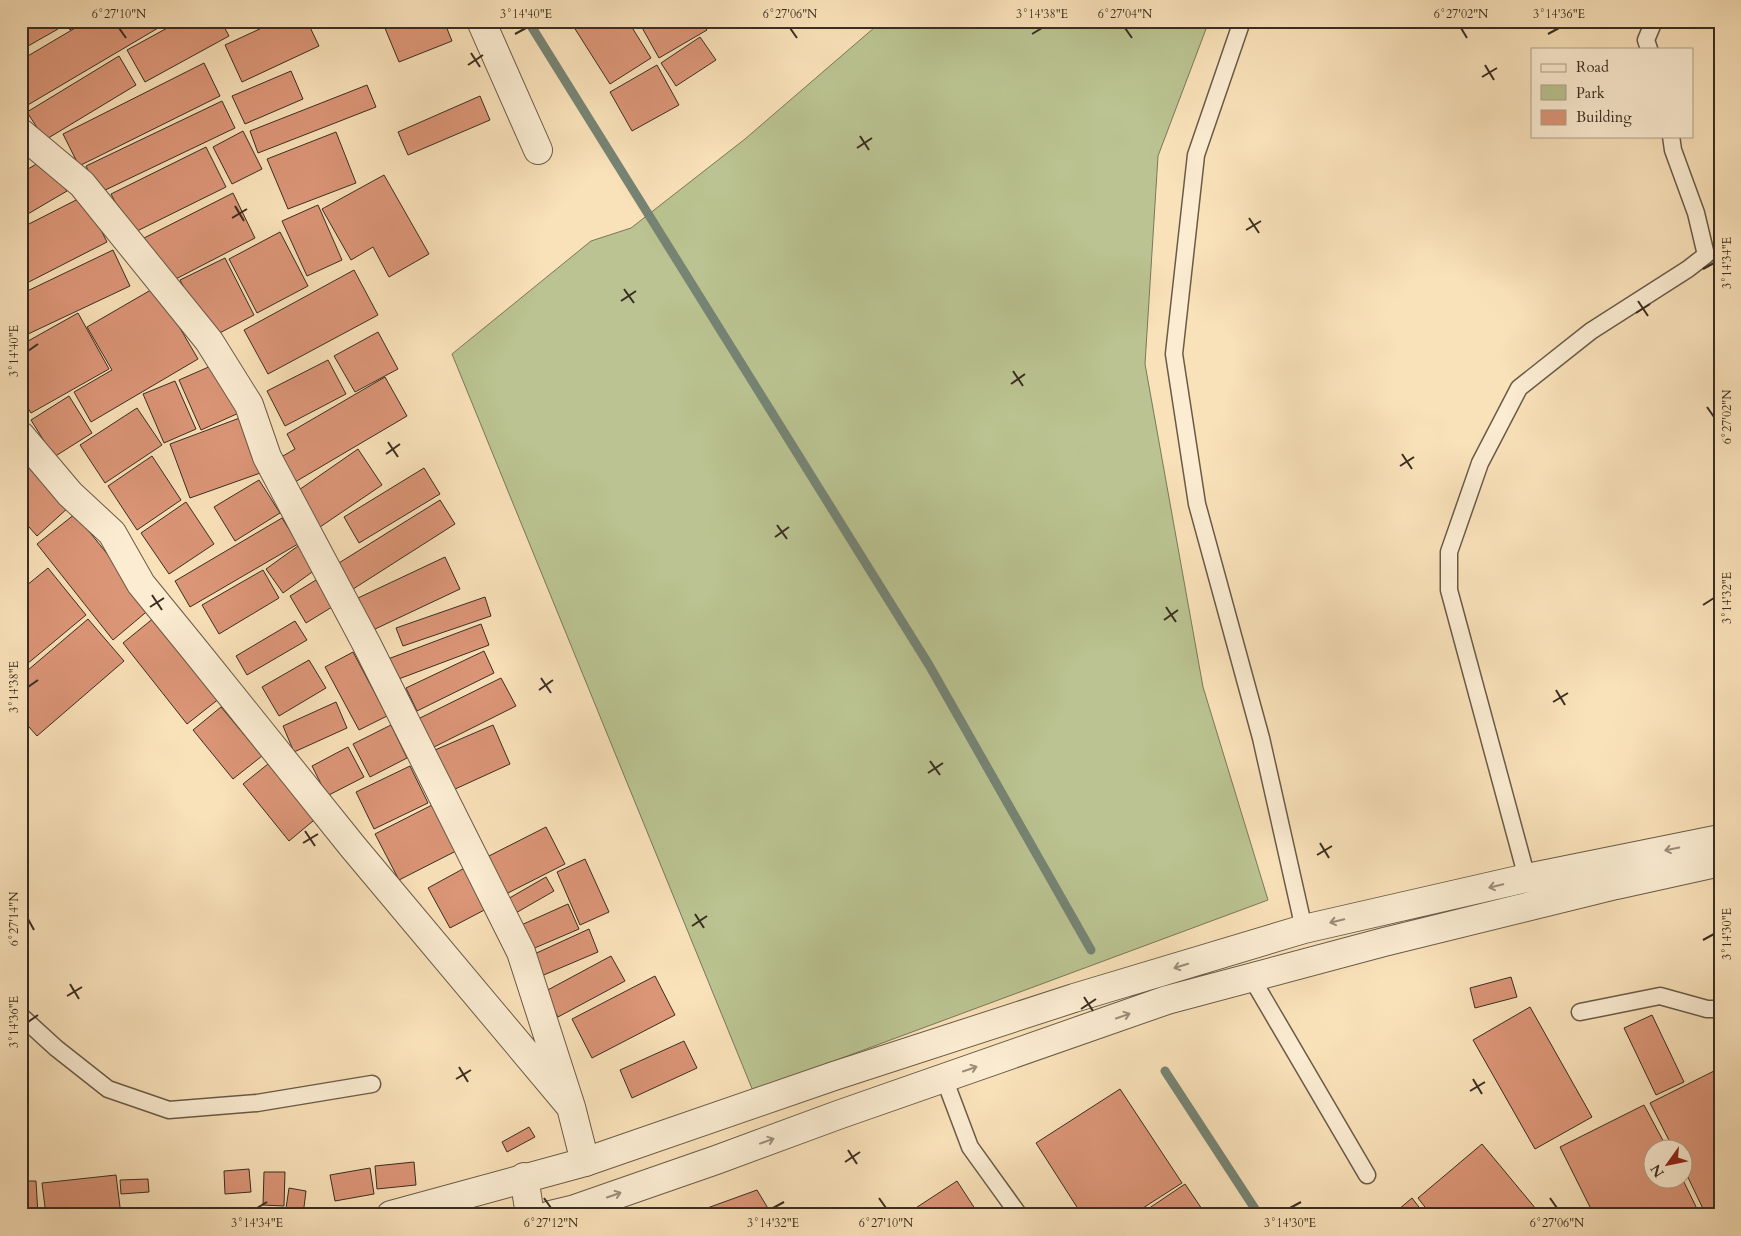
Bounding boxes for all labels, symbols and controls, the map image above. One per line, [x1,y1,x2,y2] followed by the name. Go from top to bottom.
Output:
[92,6,147,22] text: 6°27'10"N
[500,6,552,22] text: 3°14'40"E
[763,6,818,22] text: 6°27'06"N
[1016,6,1068,22] text: 3°14'38"E
[1098,6,1153,22] text: 6°27'04"N
[1434,6,1489,22] text: 6°27'02"N
[1533,6,1585,22] text: 3°14'36"E
[1531,48,1694,138] legend
[1576,57,1609,77] text: Road
[1576,83,1605,103] text: Park
[1576,107,1632,127] text: Building
[1719,237,1735,289] text: 3°14'34"E
[6,325,22,377] text: 3°14'40"E
[1719,389,1735,444] text: 6°27'02"N
[1719,572,1735,624] text: 3°14'32"E
[6,661,22,713] text: 3°14'38"E
[1665,845,1681,854] one-way arrow
[1488,881,1504,891] one-way arrow
[6,891,22,946] text: 6°27'14"N
[1719,908,1735,960] text: 3°14'30"E
[1330,917,1346,926] one-way arrow
[1173,961,1189,971] one-way arrow
[6,996,22,1048] text: 3°14'36"E
[1115,1011,1130,1020] one-way arrow
[961,1064,977,1074] one-way arrow
[759,1136,774,1145] one-way arrow
[1644,1138,1694,1188] north arrow
[1646,1161,1669,1181] text: N
[606,1190,622,1200] one-way arrow
[231,1215,283,1231] text: 3°14'34"E
[524,1215,579,1231] text: 6°27'12"N
[747,1215,799,1231] text: 3°14'32"E
[859,1215,914,1231] text: 6°27'10"N
[1264,1215,1316,1231] text: 3°14'30"E
[1530,1215,1585,1231] text: 6°27'06"N

